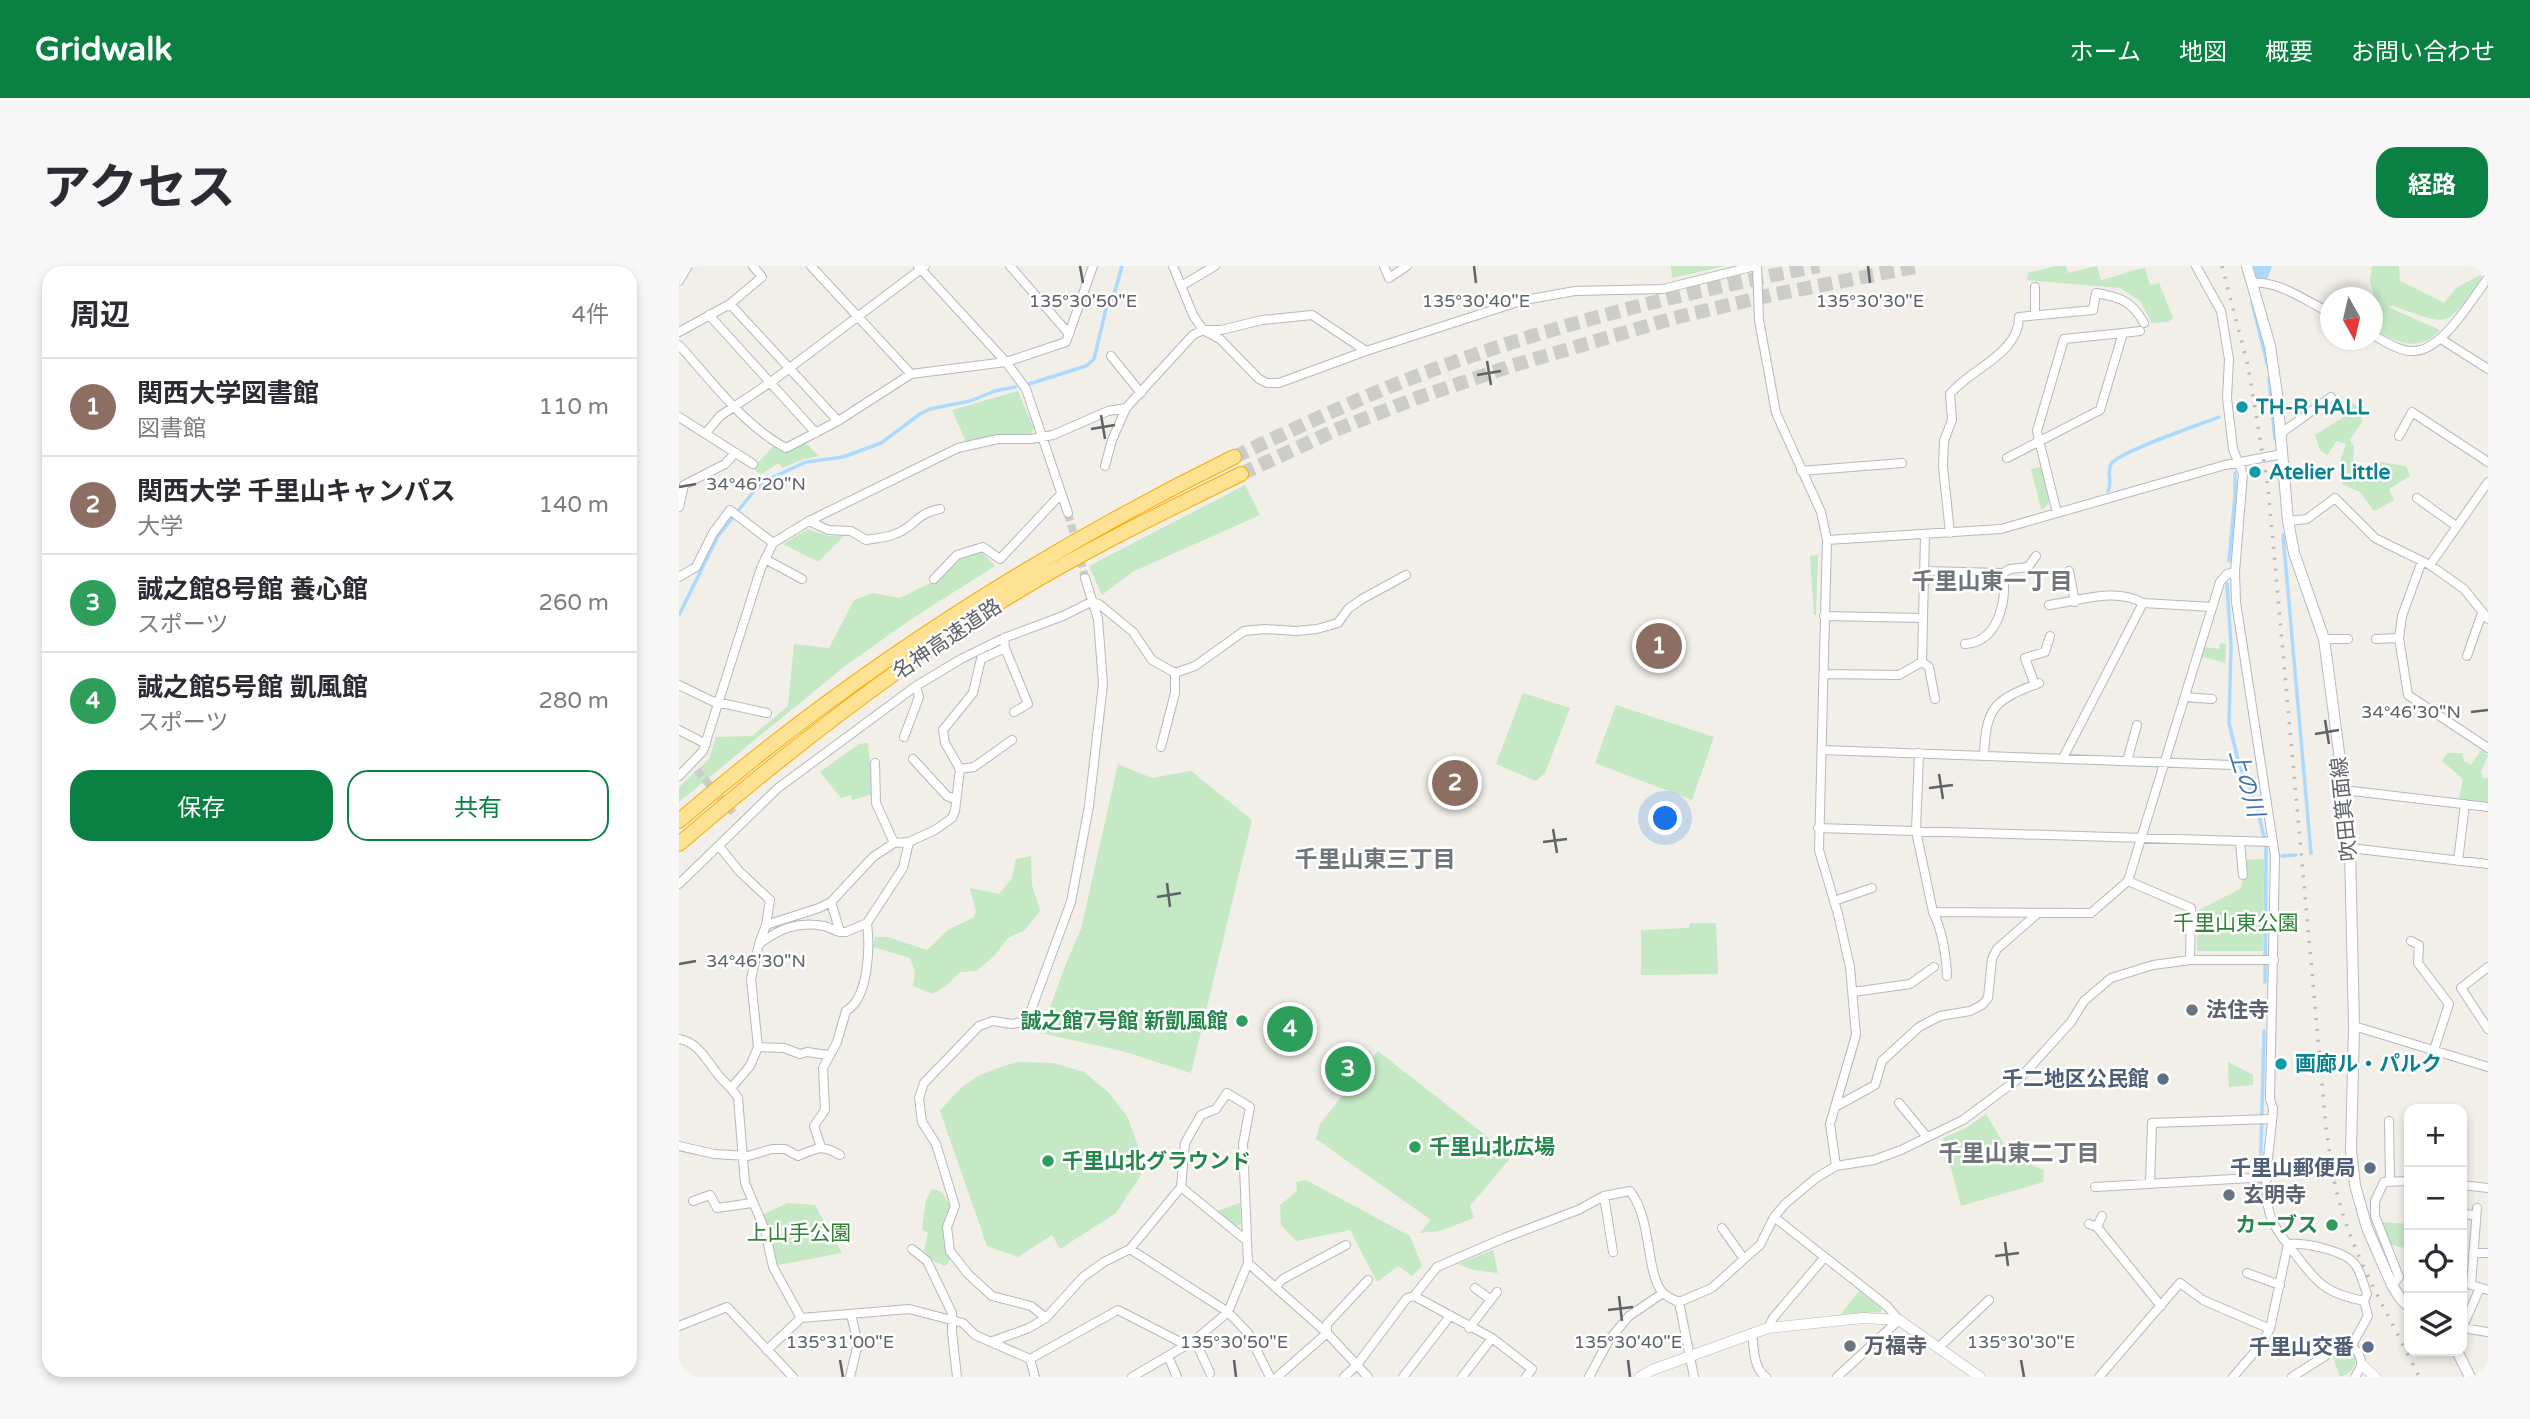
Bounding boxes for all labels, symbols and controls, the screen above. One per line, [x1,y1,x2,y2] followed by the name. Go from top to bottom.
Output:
[35,30,172,69] text: Gridwalk
[2070,38,2141,67] text: ホーム
[2179,38,2227,67] text: 地図
[2265,38,2313,67] text: 概要
[2351,38,2495,67] text: お問い合わせ
[2376,147,2488,218] button: 経路
[42,159,236,218] text: アクセス
[2320,287,2383,350] north arrow
[1029,290,1137,312] text: 135°30'50"E
[1422,290,1530,312] text: 135°30'40"E
[1816,290,1924,312] text: 135°30'30"E
[70,297,130,334] text: 周辺
[572,301,609,329] text: 4件
[137,378,319,409] text: 関西大学図書館
[86,393,100,421] text: 1
[539,393,609,421] text: 110 m
[2255,395,2370,420] place label: TH-R HALL
[2234,399,2250,415] marker: TH-R HALL
[137,415,206,443] text: 図書館
[2269,460,2390,485] place label: Atelier Little
[2247,464,2263,480] marker: Atelier Little
[706,473,806,495] text: 34°46'20"N
[137,476,456,507] text: 関西大学 千里山キャンパス
[86,491,100,519] text: 2
[539,491,609,519] text: 140 m
[137,513,183,541] text: 大学
[1912,568,2073,596] district label: 千里山東一丁目
[137,574,368,605] text: 誠之館8号館 養心館
[86,589,100,617] text: 3
[539,589,609,617] text: 260 m
[888,594,1006,685] street label: 名神高速道路
[137,611,229,639] text: スポーツ
[1636,620,1682,672] pin: 1
[137,672,368,703] text: 誠之館5号館 凱風館
[86,687,100,715] text: 4
[539,687,609,715] text: 280 m
[2361,701,2461,723] text: 34°46'30"N
[137,709,229,737] text: スポーツ
[2223,746,2270,823] water label: 上の川
[2327,755,2362,862] street label: 吹田箕面線
[1432,757,1478,809] pin: 2
[70,770,333,841] button: 保存
[347,770,609,841] button: 共有
[1648,801,1682,835] your location
[1295,846,1456,874] district label: 千里山東三丁目
[2173,911,2299,936] park label: 千里山東公園
[706,950,806,972] text: 34°46'30"N
[2206,998,2269,1023] place label: 法住寺
[2184,1002,2200,1018] marker: 法住寺
[1267,1003,1313,1055] pin: 4
[1020,1009,1228,1034] place label: 誠之館7号館 新凱風館
[1234,1013,1250,1029] marker: 誠之館7号館 新凱風館
[1325,1043,1371,1095] pin: 3
[2295,1052,2442,1077] place label: 画廊ル・パルク
[2273,1056,2289,1072] marker: 画廊ル・パルク
[2002,1067,2149,1092] place label: 千二地区公民館
[2155,1071,2171,1087] marker: 千二地区公民館
[2404,1104,2467,1356] map controls
[2404,1104,2467,1167] button: +
[1429,1135,1555,1160] place label: 千里山北広場
[1407,1139,1423,1155] marker: 千里山北広場
[1939,1140,2100,1168] district label: 千里山東二丁目
[1062,1149,1251,1174] place label: 千里山北グラウンド
[1040,1153,1056,1169] marker: 千里山北グラウンド
[2230,1156,2356,1181] place label: 千里山郵便局
[2362,1160,2378,1176] marker: 千里山郵便局
[2404,1167,2467,1230] button: −
[2243,1183,2306,1208] place label: 玄明寺
[2221,1187,2237,1203] marker: 玄明寺
[2235,1213,2318,1238] place label: カーブス
[2324,1217,2340,1233] marker: カーブス
[747,1221,852,1246] park label: 上山手公園
[2404,1230,2467,1293] button: locate
[2404,1293,2467,1356] button: layers
[786,1331,894,1353] text: 135°31'00"E
[1180,1331,1288,1353] text: 135°30'50"E
[1574,1331,1682,1353] text: 135°30'40"E
[1967,1331,2075,1353] text: 135°30'30"E
[1864,1334,1927,1359] place label: 万福寺
[2249,1335,2354,1360] place label: 千里山交番
[1842,1338,1858,1354] marker: 万福寺
[2360,1339,2376,1355] marker: 千里山交番

